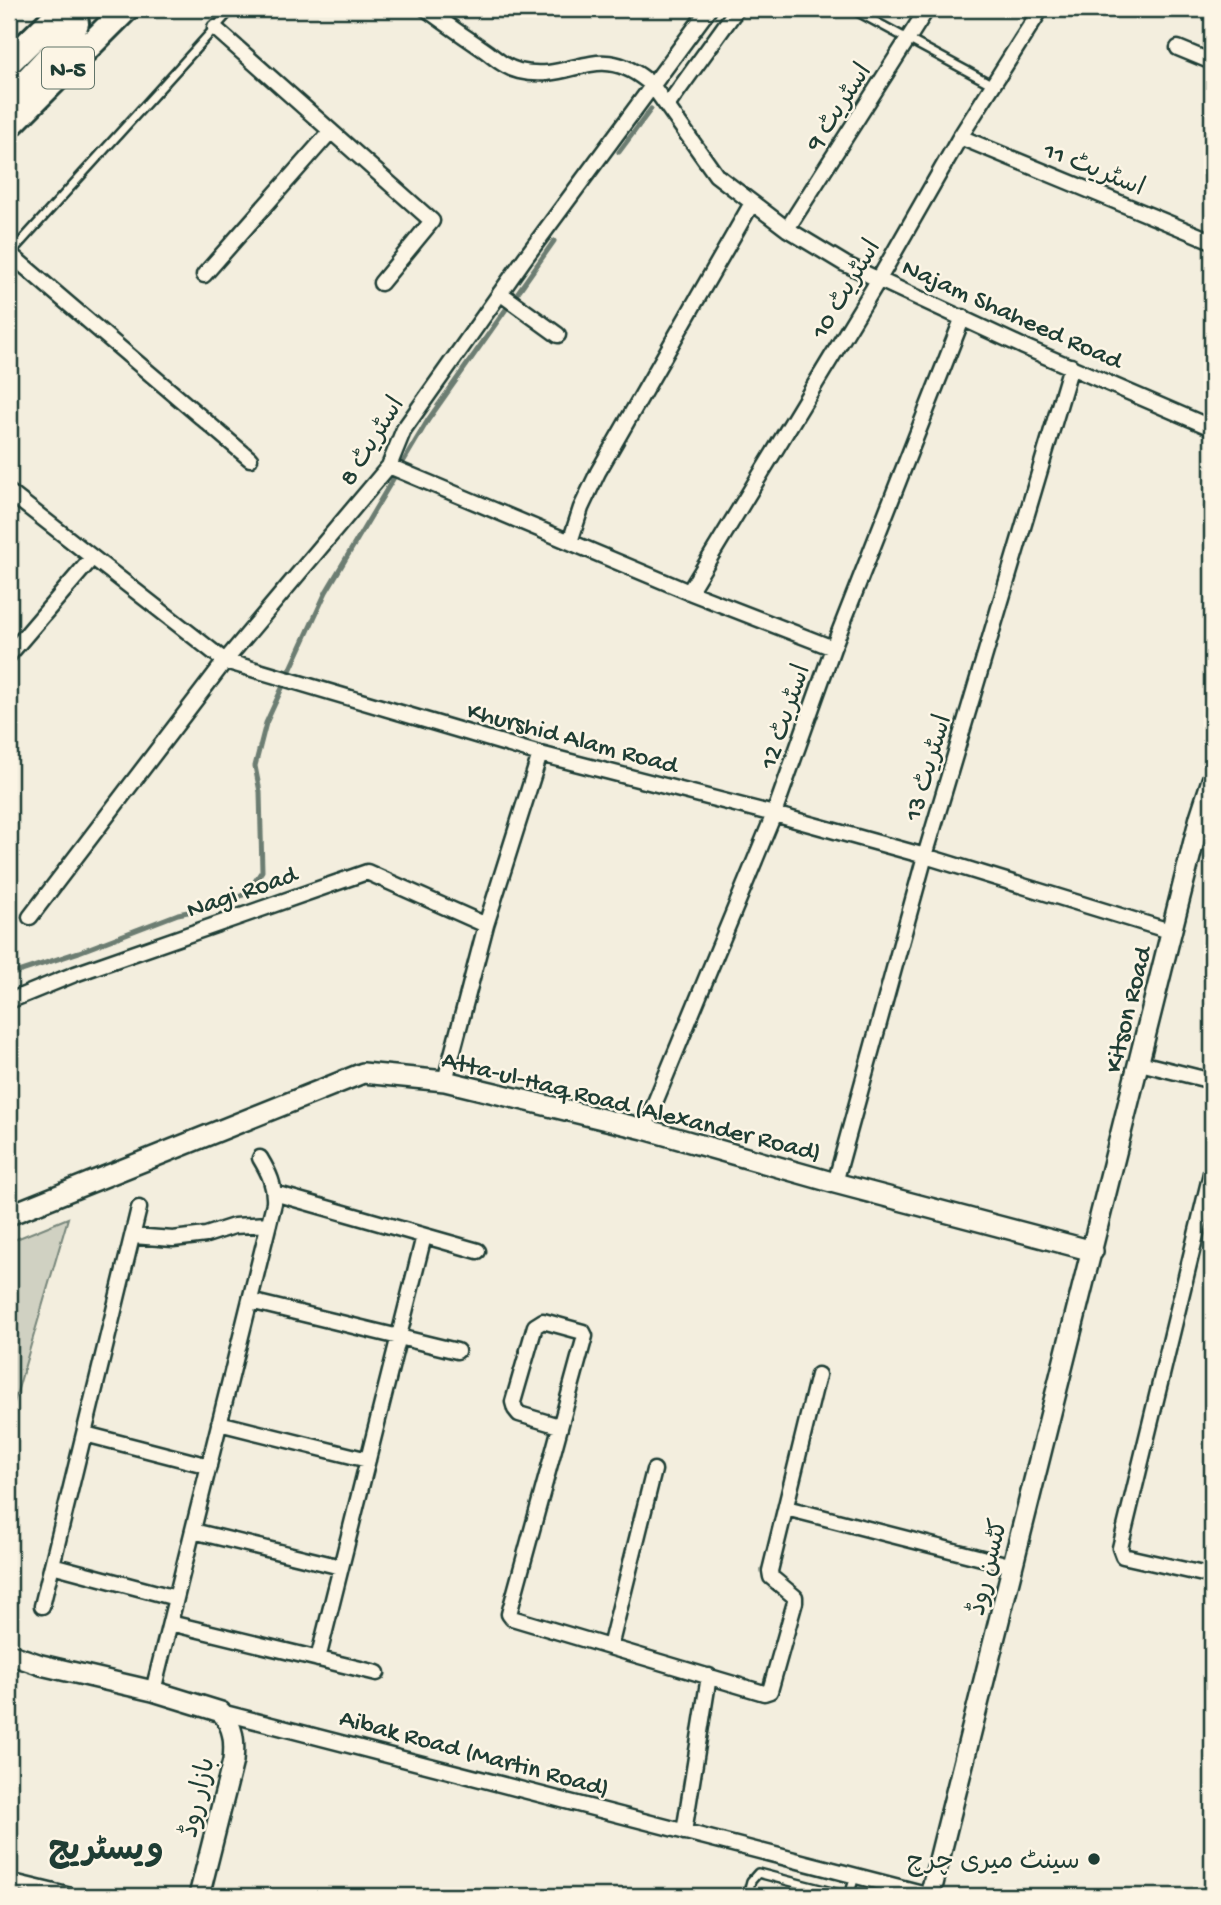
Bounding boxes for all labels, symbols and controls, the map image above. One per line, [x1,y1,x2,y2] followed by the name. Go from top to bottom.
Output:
[42,47,94,88] road number: N-5
[800,59,881,159] street label: اسٹریٹ 9
[1037,136,1148,205] street label: اسٹریٹ 11
[806,235,890,347] street label: اسٹریٹ 10
[896,254,1128,379] street label: Najam Shaheed Road
[334,392,413,493] street label: اسٹریٹ 8
[755,661,820,775] street label: اسٹریٹ 12
[463,697,682,784] street label: Khurshid Alam Road
[899,711,961,826] street label: اسٹریٹ 13
[183,860,303,928] street label: Nagi Road
[1100,942,1161,1076] street label: Kitson Road
[438,1046,824,1171] street label: Atta-ul-Haq Road (Alexander Road)
[962,1516,1017,1619] street label: کٹسن روڈ
[336,1704,612,1806] street label: Aibak Road (Martin Road)
[175,1755,225,1841] street label: بازار روڈ
[48,1834,164,1872] district label: ویسٹریج
[907,1848,1080,1879] place label: سینٹ میری چرچ
[1086,1851,1102,1867] marker: سینٹ میری چرچ

